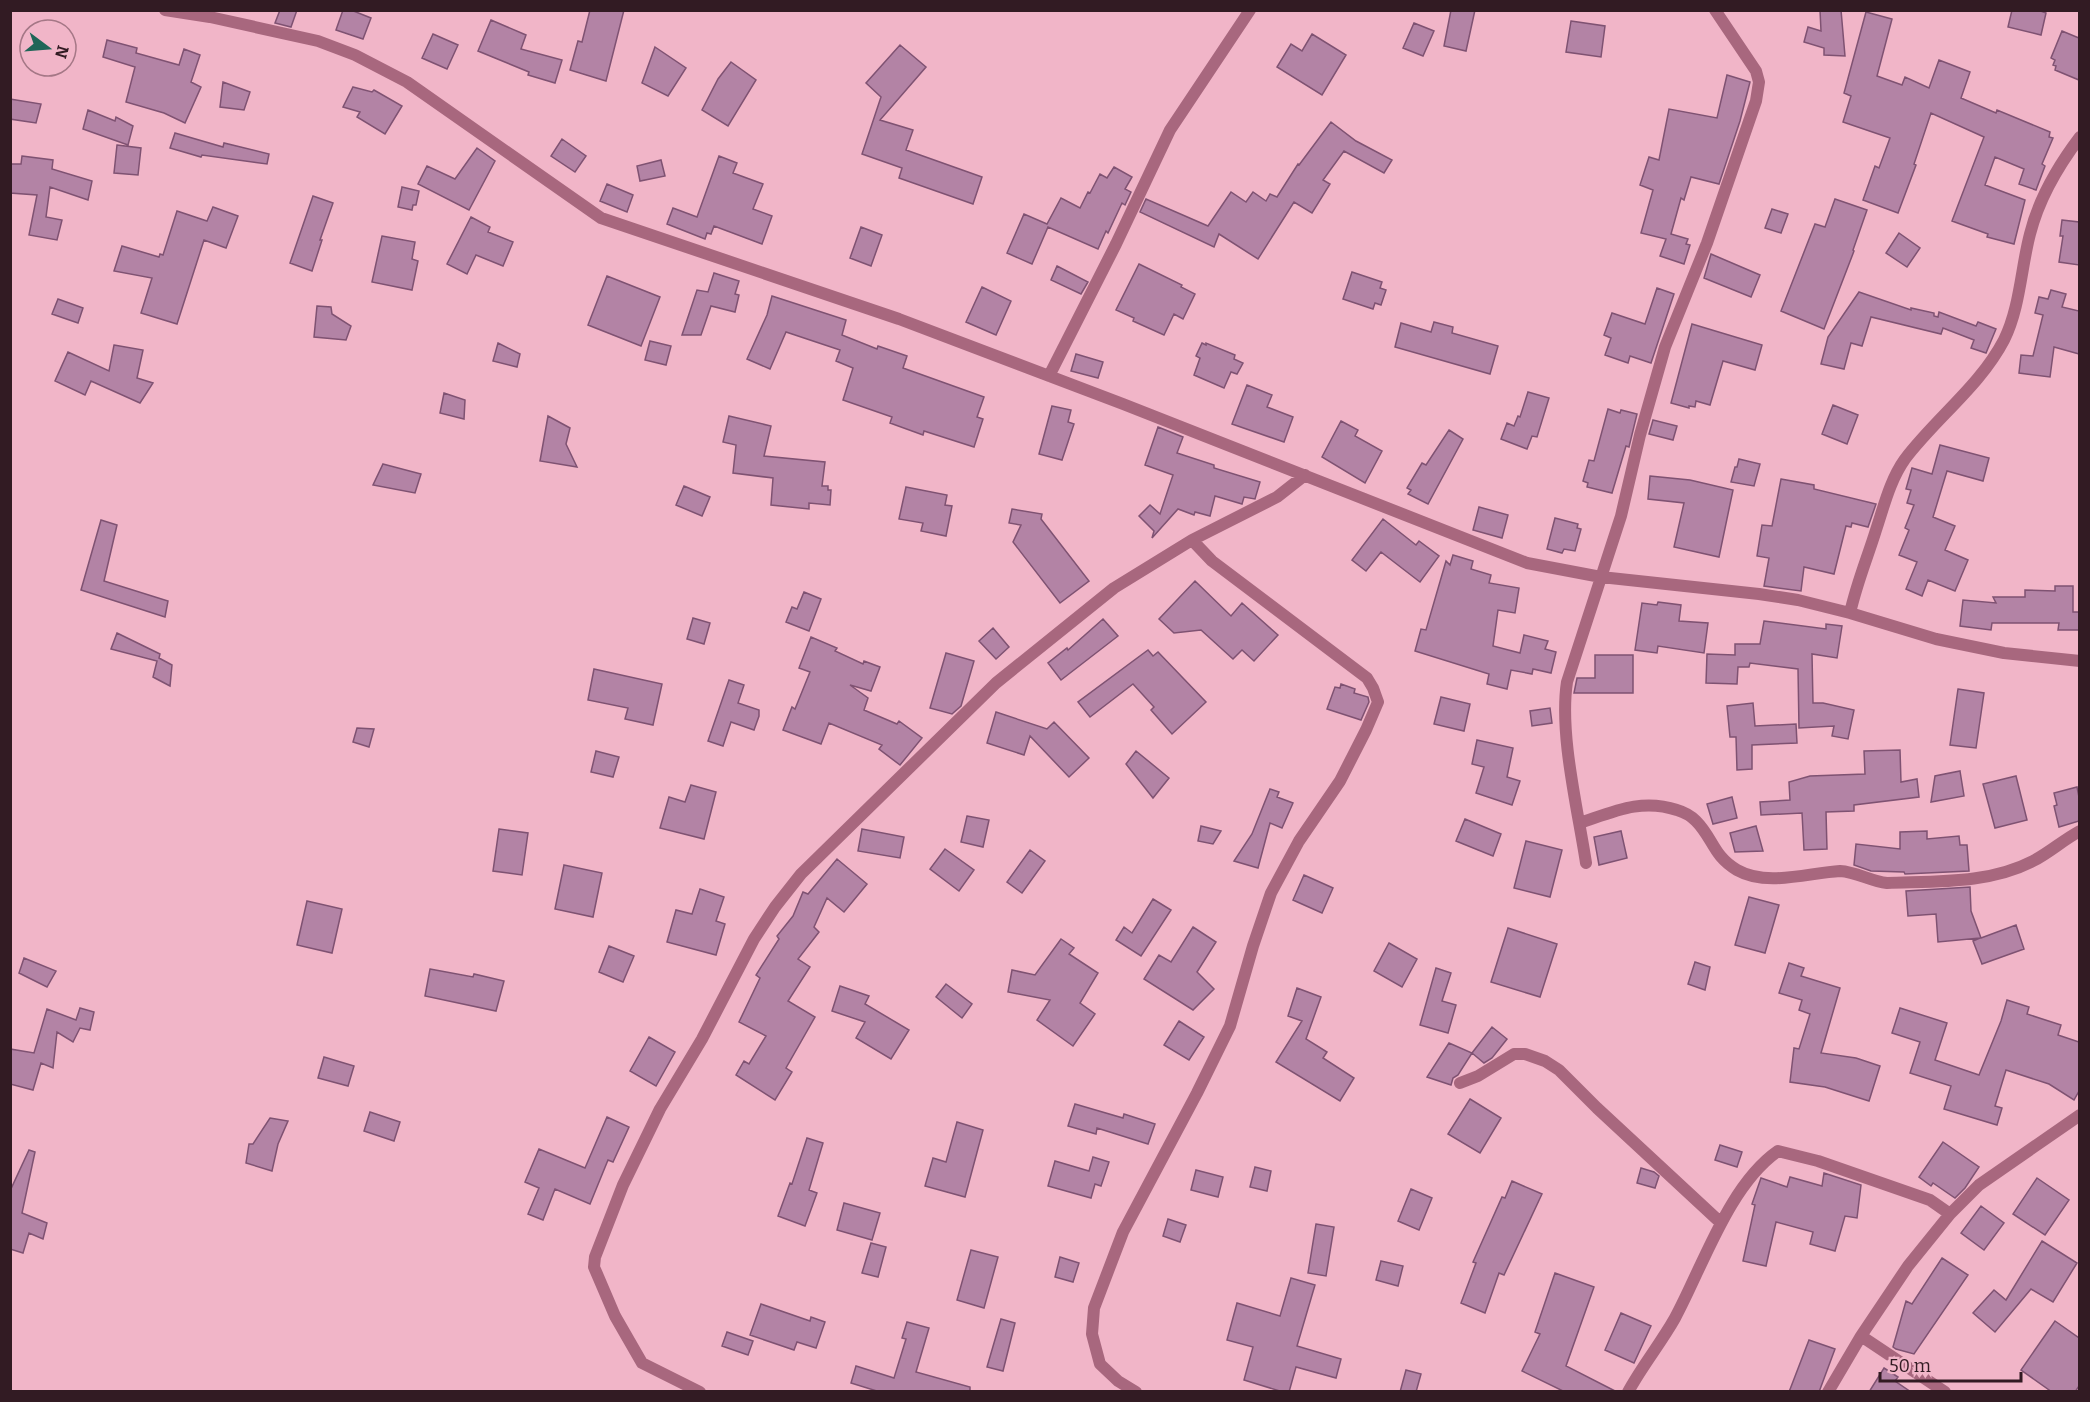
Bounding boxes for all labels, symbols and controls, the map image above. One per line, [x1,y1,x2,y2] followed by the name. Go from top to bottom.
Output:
[18,18,78,78] north arrow
[51,43,73,61] text: N
[1880,1345,2021,1383] scale bar
[1889,1355,1931,1377] text: 50 m

